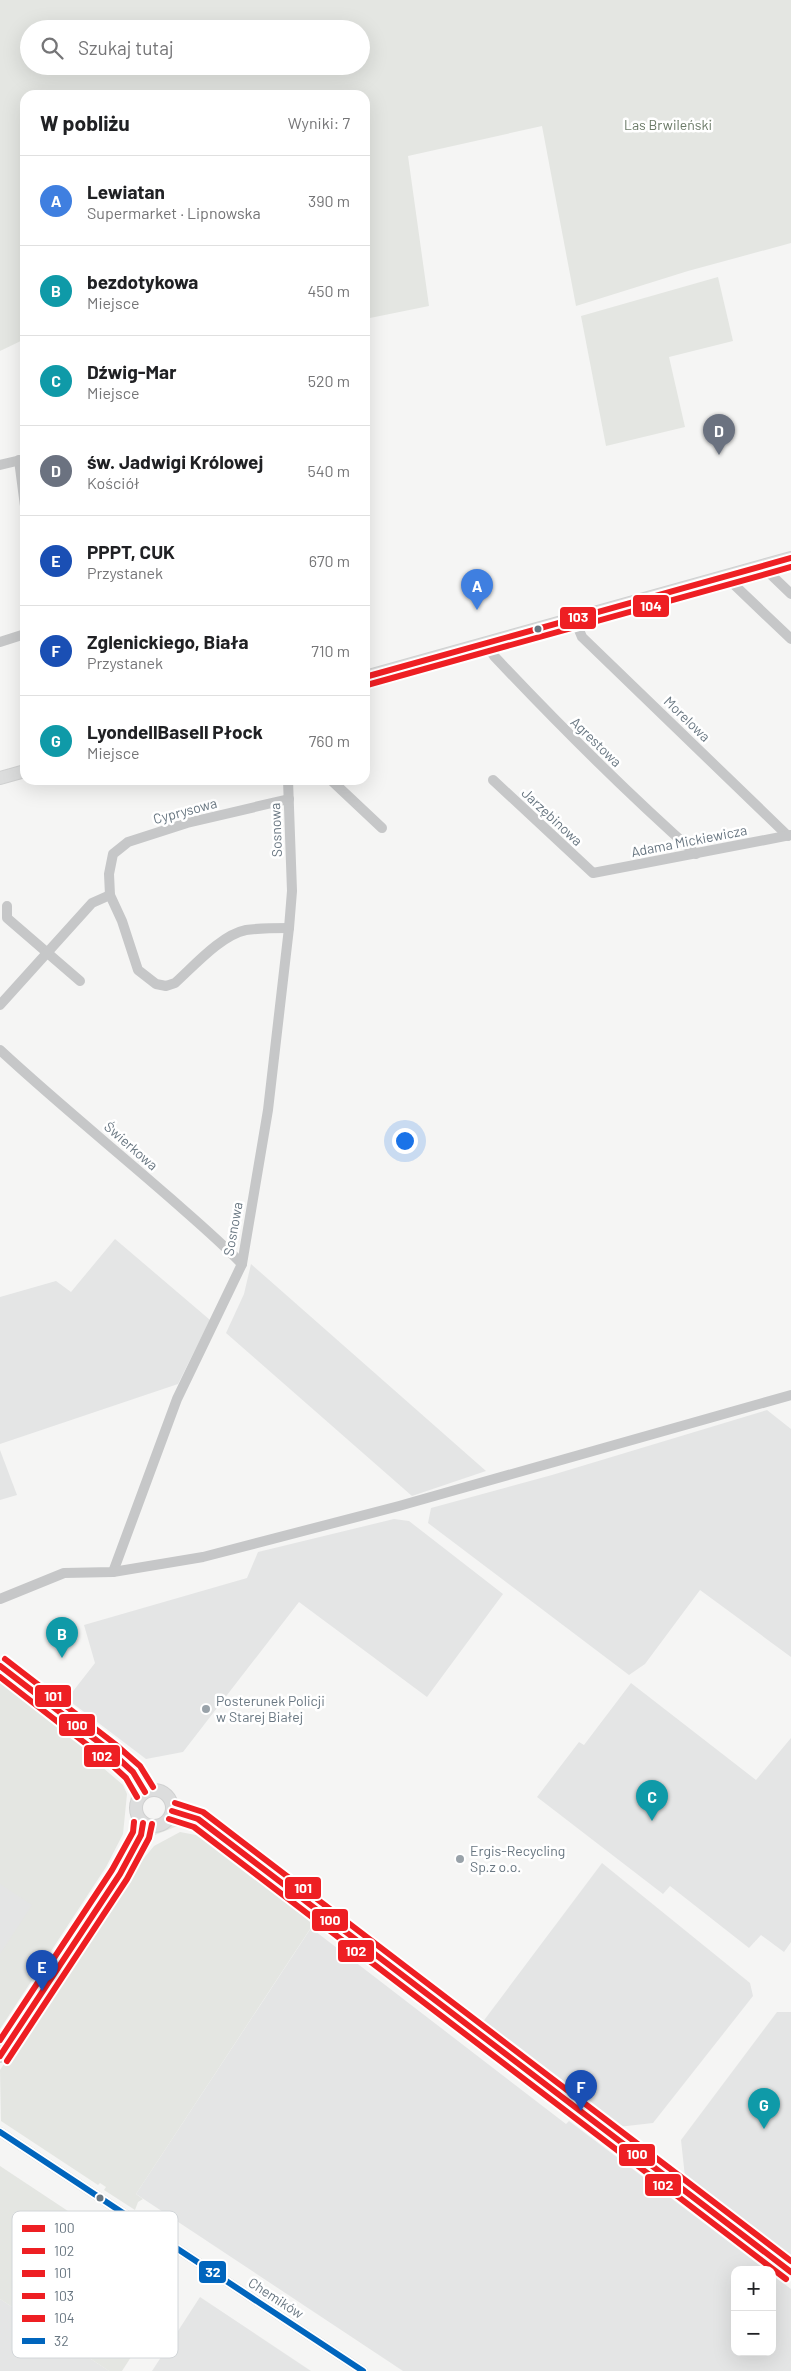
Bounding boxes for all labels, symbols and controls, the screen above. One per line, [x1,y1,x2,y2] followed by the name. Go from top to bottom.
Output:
[20,20,370,75] search box
[38,34,66,62] icon: search
[78,36,174,59] text: Szukaj tutaj
[40,110,130,135] text: W pobliżu
[288,113,350,132] text: Wyniki: 7
[624,116,712,133] park label: Las Brwileński
[87,180,165,203] text: Lewiatan
[51,191,61,210] text: A
[308,191,350,210] text: 390 m
[87,203,261,222] text: Supermarket · Lipnowska
[87,270,198,293] text: bezdotykowa
[51,281,61,300] text: B
[307,281,350,300] text: 450 m
[87,293,139,312] text: Miejsce
[87,360,176,383] text: Dźwig-Mar
[51,371,61,390] text: C
[308,371,350,390] text: 520 m
[87,383,139,402] text: Miejsce
[703,414,735,455] pin: D
[87,450,263,473] text: św. Jadwigi Królowej
[51,461,61,480] text: D
[307,461,350,480] text: 540 m
[87,473,139,492] text: Kościół
[87,540,175,563] text: PPPT, CUK
[51,551,61,570] text: E
[309,551,350,570] text: 670 m
[87,563,163,582] text: Przystanek
[461,569,493,610] pin: A
[632,594,670,618] line badge: 104
[640,597,662,614] text: 104
[559,606,597,630] line badge: 103
[568,608,588,625] text: 103
[533,624,543,634] unlabelled marker
[87,630,249,653] text: Zglenickiego, Biała
[52,641,60,660] text: F
[311,641,350,660] text: 710 m
[87,653,163,672] text: Przystanek
[661,692,714,745] street label: Morelowa
[567,713,625,770] street label: Agrestowa
[87,720,263,743] text: LyondellBasell Płock
[51,731,61,750] text: G
[309,731,350,750] text: 760 m
[87,743,139,762] text: Miejsce
[518,784,586,849] street label: Jarzębinowa
[151,794,219,827] street label: Cyprysowa
[266,803,285,858] street label: Sosnowa
[629,821,748,860] street label: Adama Mickiewicza
[101,1118,162,1174] street label: Świerkowa
[392,1128,418,1154] your location
[219,1201,246,1257] street label: Sosnowa
[46,1617,78,1658] pin: B
[34,1684,72,1708] line badge: 101
[44,1687,62,1704] text: 101
[216,1692,325,1725] place label: Posterunek Policji w Starej Białej
[200,1703,212,1715] marker: Posterunek Policji w Starej Białej
[58,1713,96,1737] line badge: 100
[67,1716,87,1733] text: 100
[83,1744,121,1768] line badge: 102
[92,1747,113,1764] text: 102
[636,1780,668,1821] pin: C
[470,1842,565,1875] place label: Ergis-Recycling Sp.z o.o.
[454,1853,466,1865] marker: Ergis-Recycling Sp.z o.o.
[284,1876,322,1900] line badge: 101
[294,1879,312,1896] text: 101
[311,1908,349,1932] line badge: 100
[320,1911,340,1928] text: 100
[337,1939,375,1963] line badge: 102
[346,1942,367,1959] text: 102
[26,1950,58,1991] pin: E
[565,2070,597,2111] pin: F
[748,2088,780,2129] pin: G
[618,2143,656,2167] line badge: 100
[627,2145,647,2162] text: 100
[644,2173,682,2197] line badge: 102
[653,2176,674,2193] text: 102
[95,2193,105,2203] unlabelled marker
[12,2211,178,2358] legend
[54,2219,75,2236] text: 100
[54,2242,74,2259] text: 102
[198,2260,227,2284] line badge: 32
[205,2263,221,2280] text: 32
[54,2264,71,2281] text: 101
[731,2266,776,2356] map controls
[731,2266,776,2311] button: +
[245,2273,307,2322] street label: Chemików
[54,2287,74,2304] text: 103
[54,2309,75,2326] text: 104
[731,2311,776,2356] button: −
[54,2332,69,2349] text: 32

